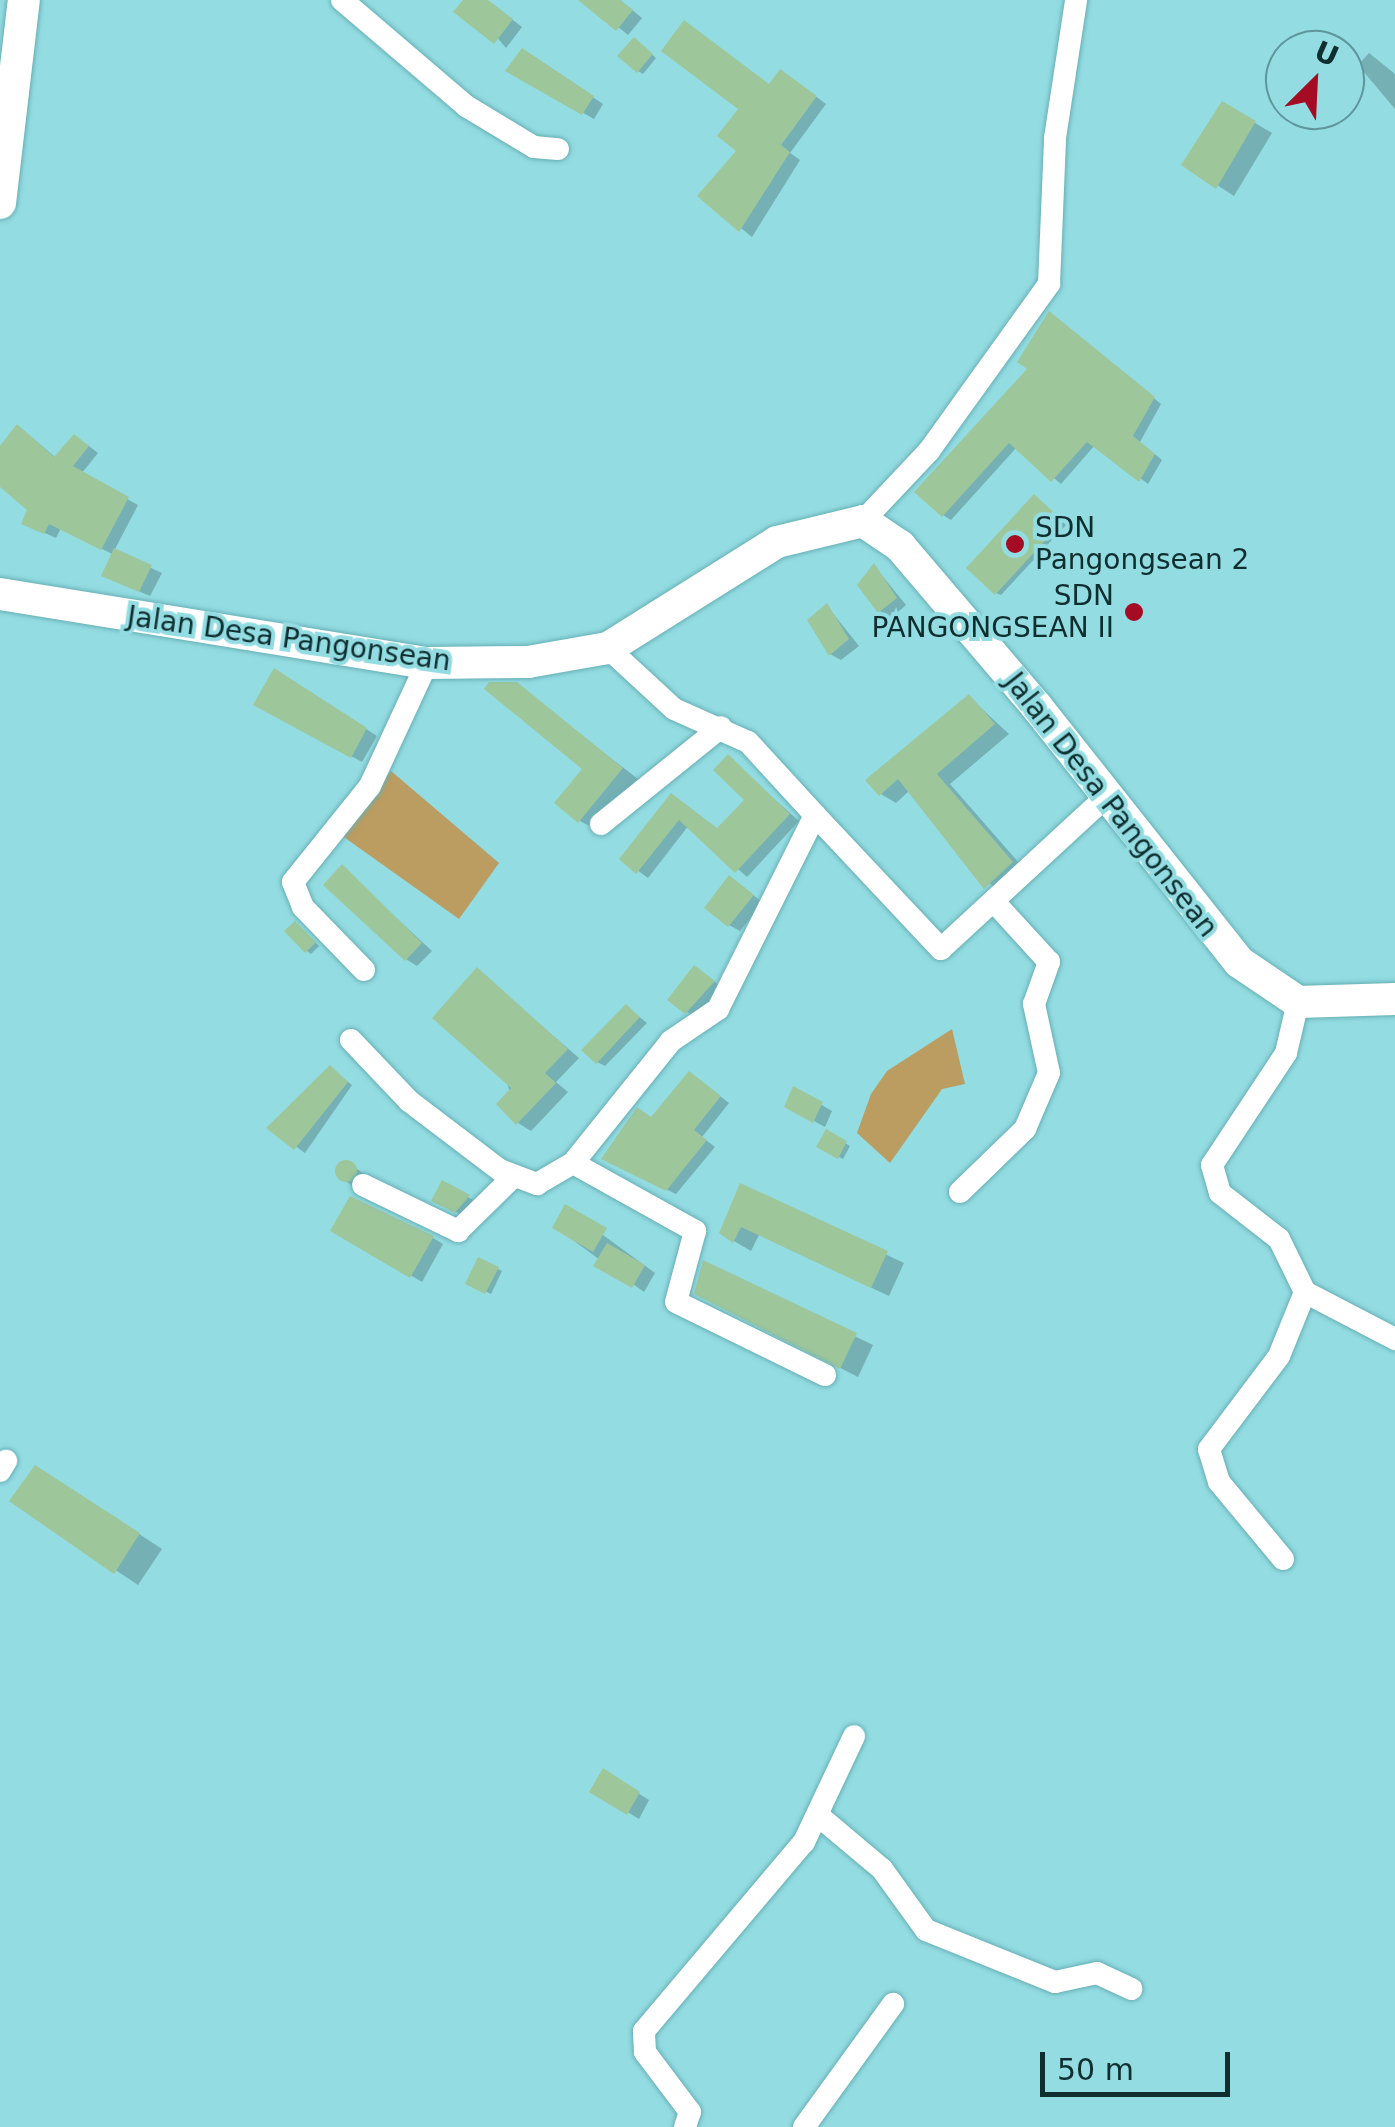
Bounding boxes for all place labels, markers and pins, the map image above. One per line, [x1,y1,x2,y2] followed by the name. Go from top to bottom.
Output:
[1035,511,1249,577] place label: SDN Pangongsean 2
[1004,533,1026,555] marker: SDN Pangongsean 2
[871,579,1114,645] place label: SDN PANGONGSEAN II
[1123,601,1145,623] marker: SDN PANGONGSEAN II

